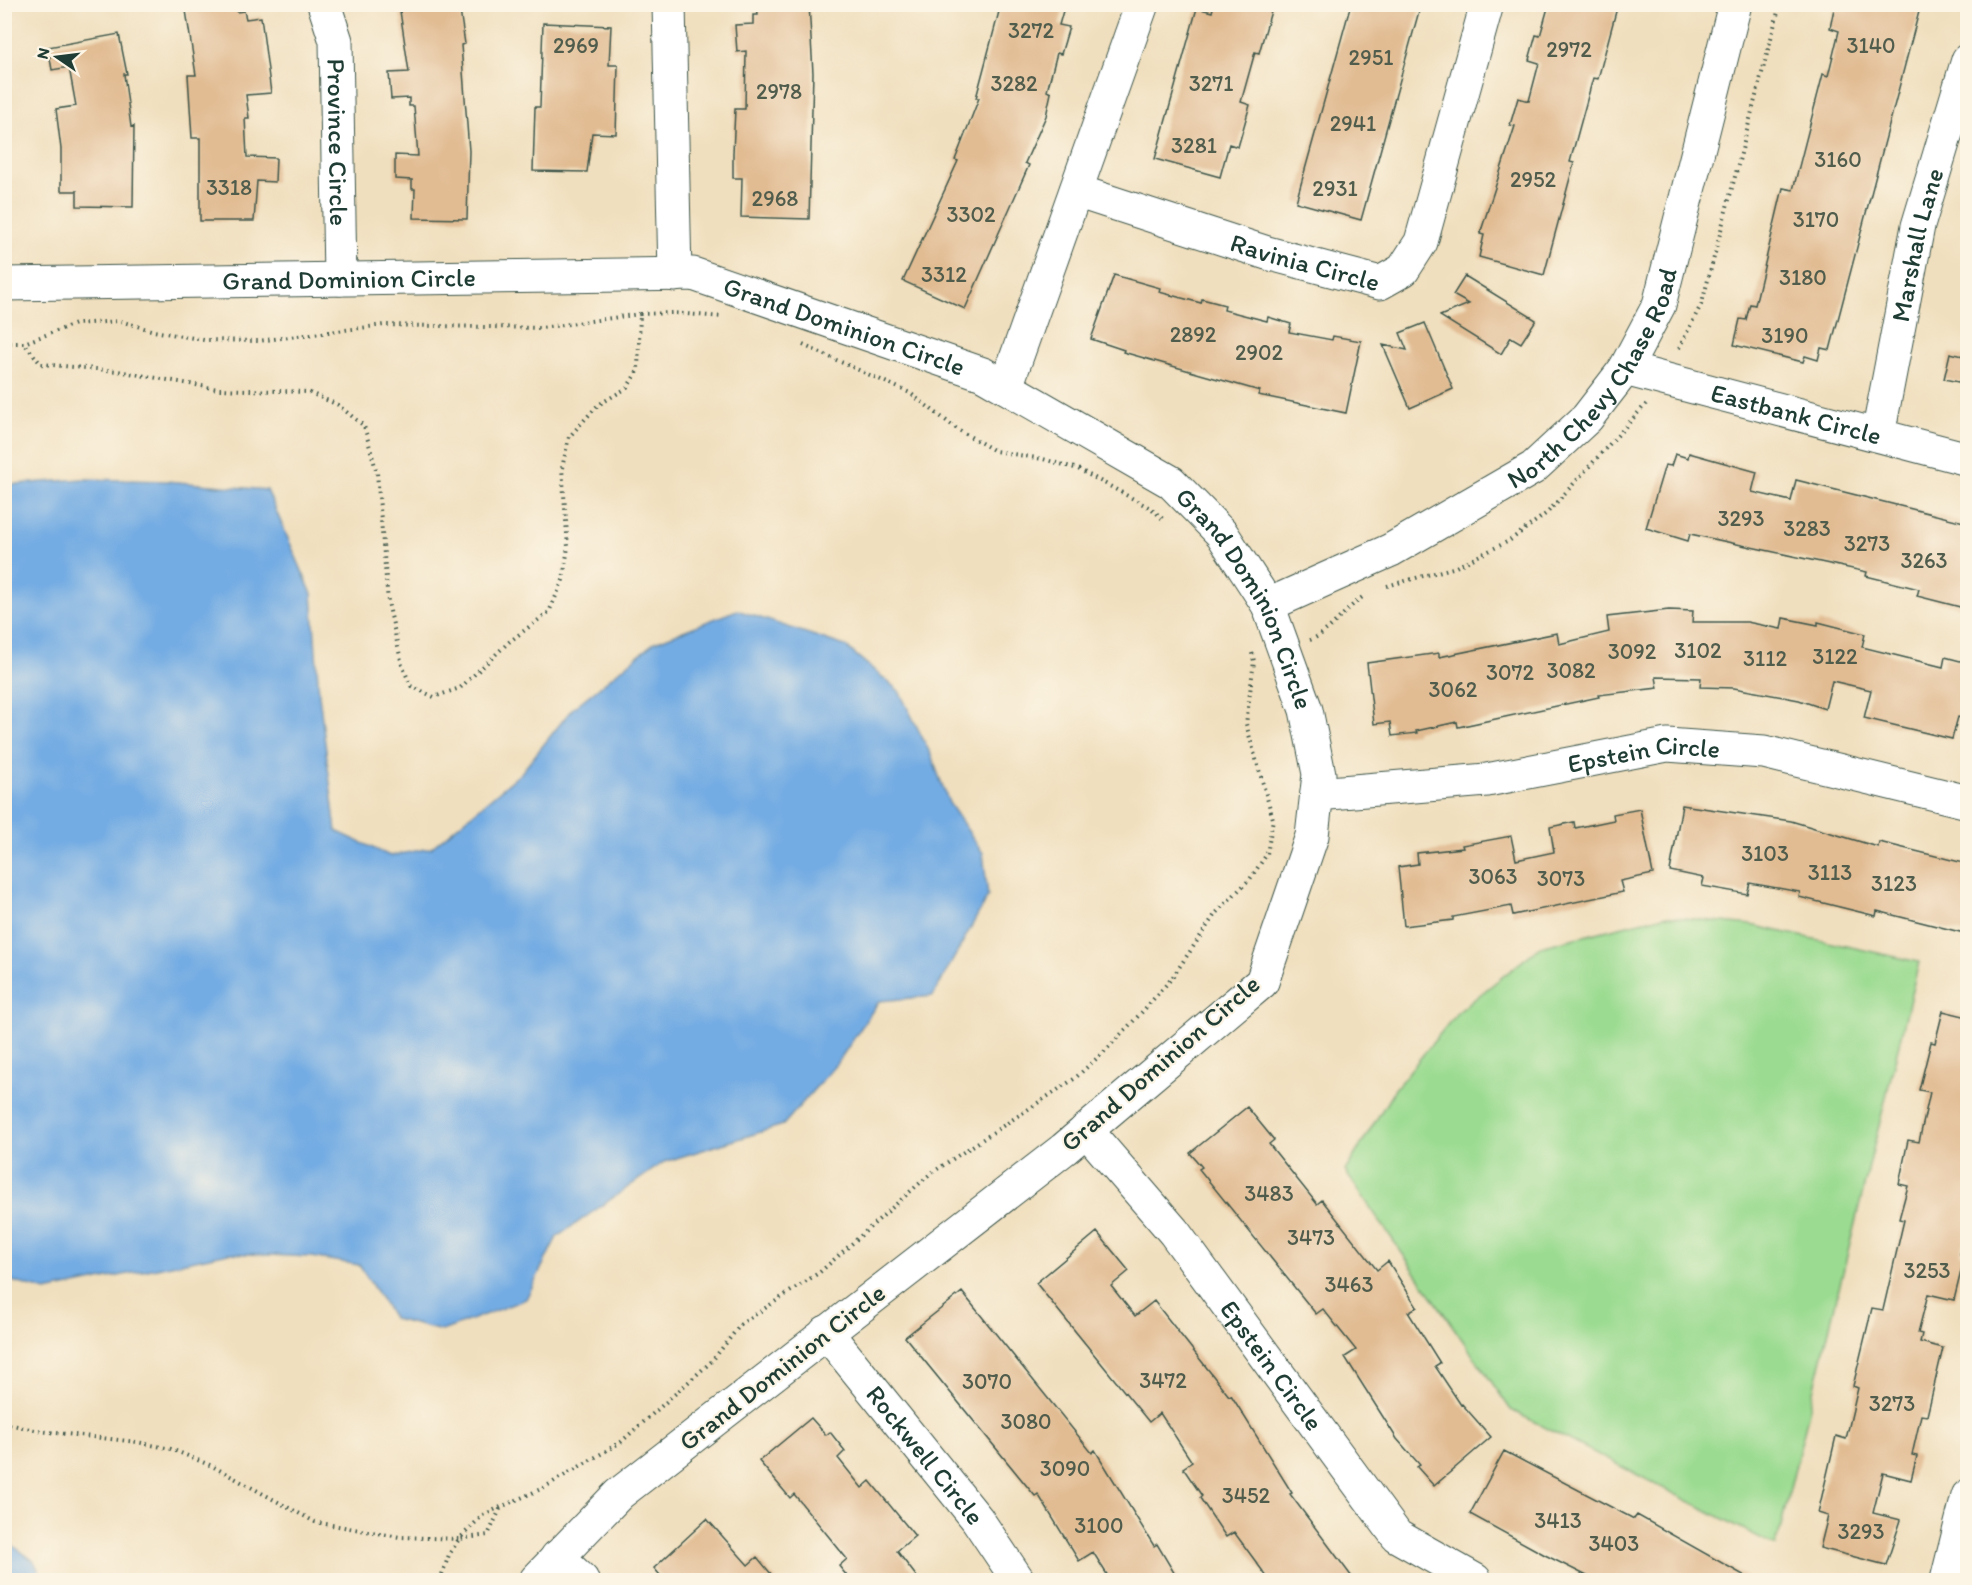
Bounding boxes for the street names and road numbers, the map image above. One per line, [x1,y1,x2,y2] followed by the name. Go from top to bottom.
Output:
[320,58,355,226] street label: Province Circle
[1884,164,1951,325] street label: Marshall Lane
[1226,226,1383,298] street label: Ravinia Circle
[222,261,476,297] street label: Grand Dominion Circle
[1501,264,1684,496] street label: North Chevy Chase Road
[719,270,969,383] street label: Grand Dominion Circle
[1707,376,1885,452] street label: Eastbank Circle
[1169,481,1320,714] street label: Grand Dominion Circle
[1565,728,1721,780] street label: Epstein Circle
[1054,968,1266,1158] street label: Grand Dominion Circle
[672,1276,892,1458] street label: Grand Dominion Circle
[1213,1294,1330,1437] street label: Epstein Circle
[859,1379,991,1531] street label: Rockwell Circle

